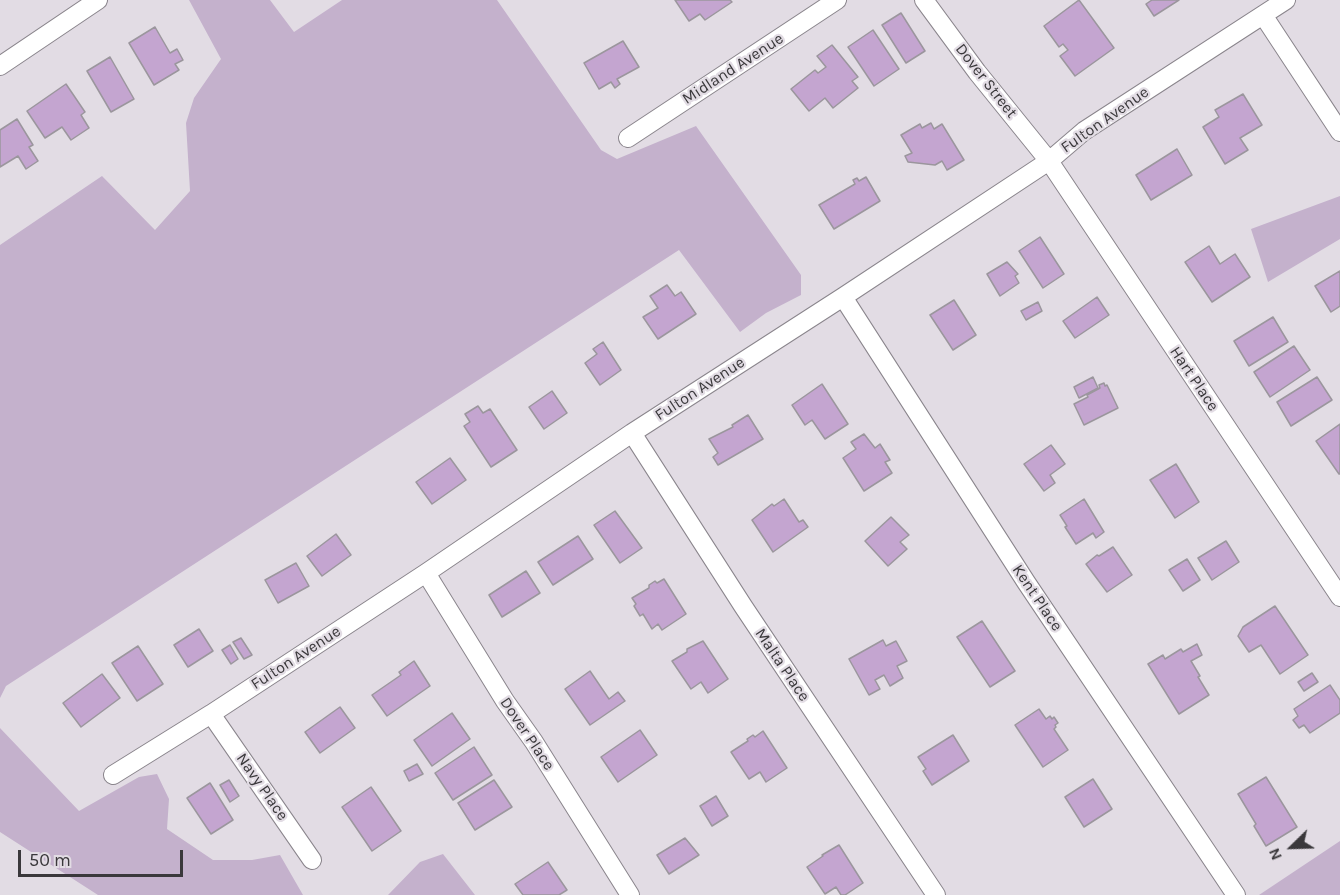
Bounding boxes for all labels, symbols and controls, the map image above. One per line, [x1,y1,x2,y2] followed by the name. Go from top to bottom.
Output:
[679,29,787,109] street label: Midland Avenue
[951,40,1021,122] street label: Dover Street
[1057,83,1153,157] street label: Fulton Avenue
[1165,343,1223,415] street label: Hart Place
[652,353,748,425] street label: Fulton Avenue
[1008,561,1066,635] street label: Kent Place
[248,622,344,694] street label: Fulton Avenue
[751,625,813,705] street label: Malta Place
[496,694,558,774] street label: Dover Place
[232,750,292,824] street label: Navy Place
[1262,817,1322,877] north arrow
[21,838,186,876] scale bar
[1264,845,1286,863] text: N
[29,849,71,871] text: 50 m

